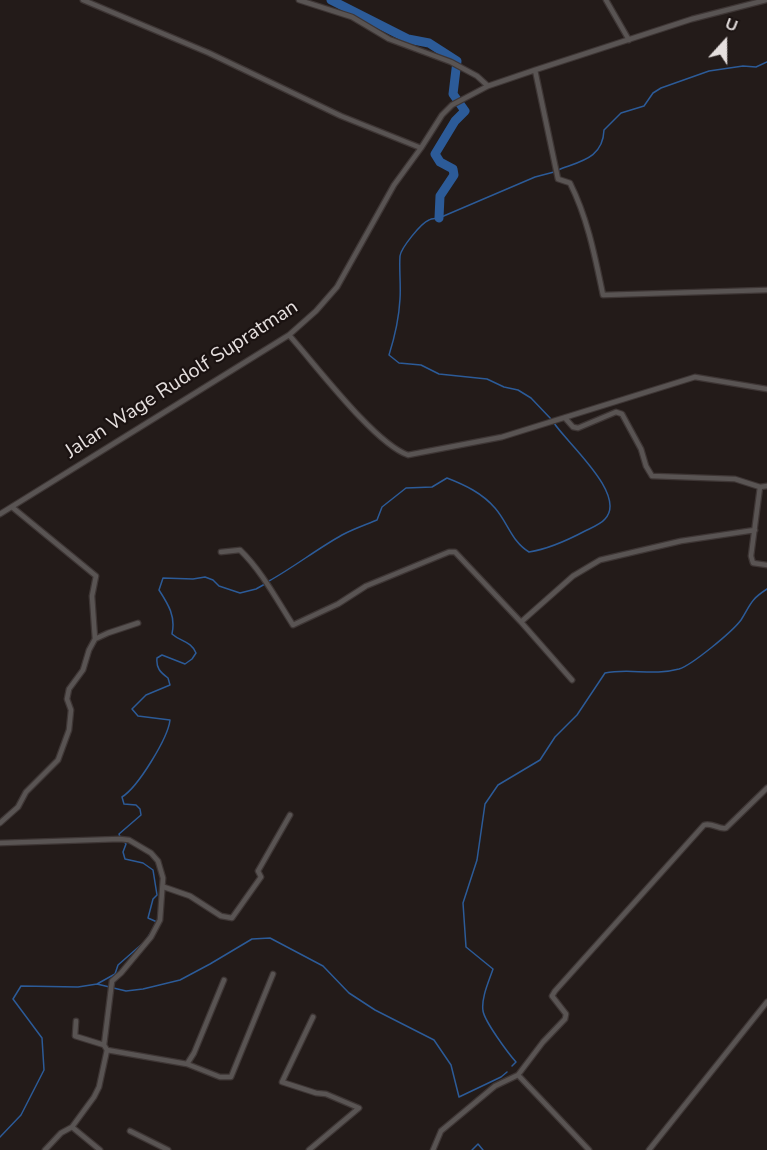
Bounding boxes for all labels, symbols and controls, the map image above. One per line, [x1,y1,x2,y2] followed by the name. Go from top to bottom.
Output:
[695,12,755,72] north arrow
[722,13,741,38] text: U
[61,296,303,464] street label: Jalan Wage Rudolf Supratman

